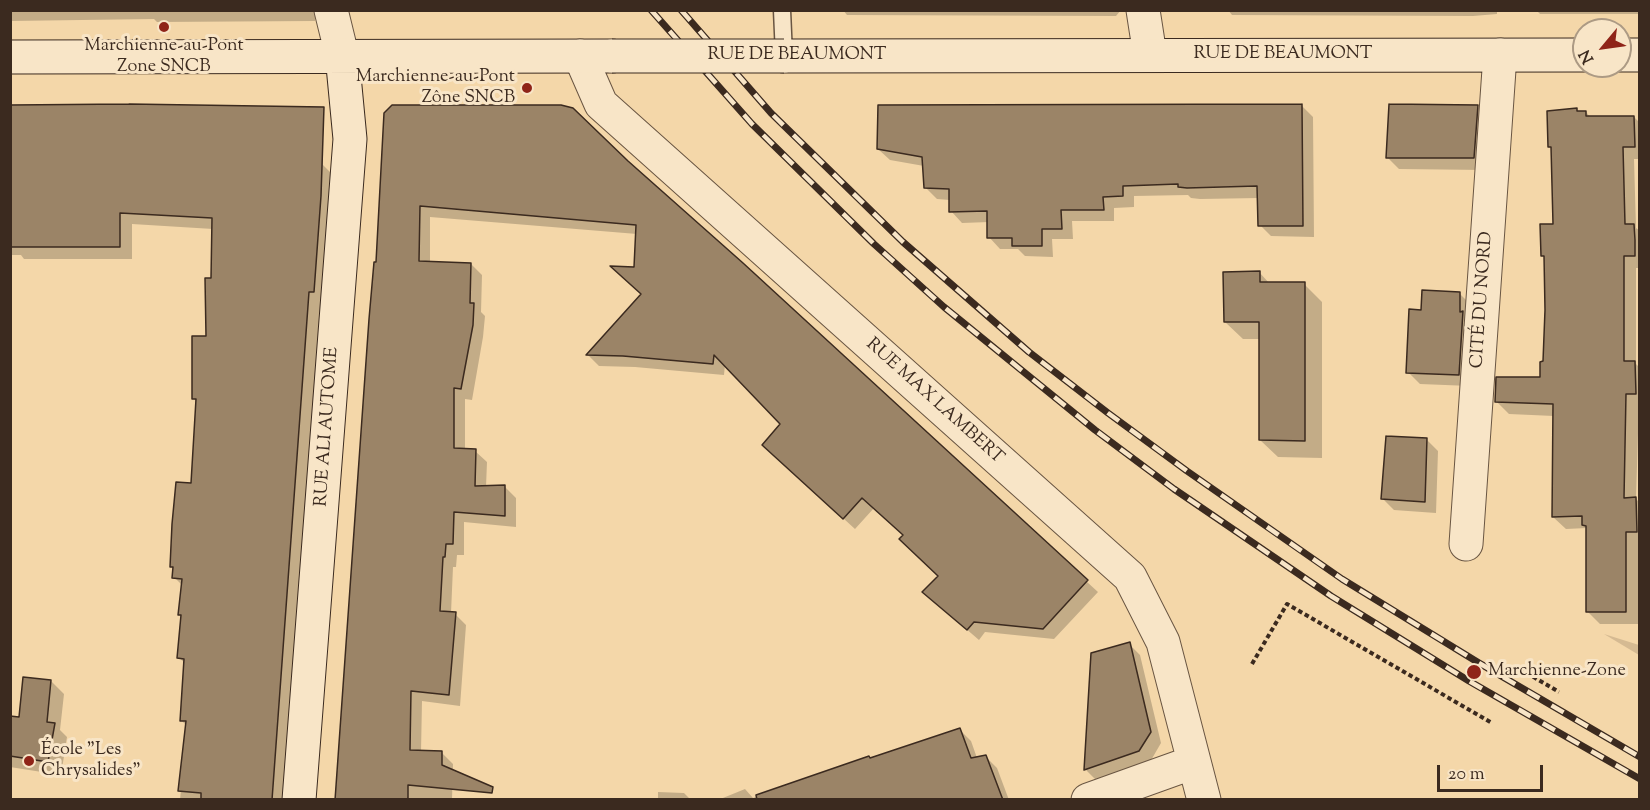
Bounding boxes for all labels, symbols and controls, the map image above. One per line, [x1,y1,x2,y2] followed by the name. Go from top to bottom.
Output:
[1572,18,1632,78] north arrow
[157,20,171,34] marker: Marchienne-au-Pont Zone SNCB
[84,36,244,78] place label: Marchienne-au-Pont Zone SNCB
[1193,44,1373,66] street label: RUE DE BEAUMONT
[707,45,887,67] street label: RUE DE BEAUMONT
[1574,45,1601,67] text: N
[356,67,515,110] place label: Marchienne-au-Pont Zône SNCB
[520,81,534,95] marker: Marchienne-au-Pont Zône SNCB
[1467,231,1499,369] street label: CITÉ DU NORD
[861,334,1007,470] street label: RUE MAX LAMBERT
[312,347,344,507] street label: RUE ALI AUTOME
[1488,661,1626,683] place label: Marchienne-Zone
[1465,663,1483,681] marker: Marchienne-Zone
[41,740,141,783] place label: École "Les Chrysalides"
[1440,753,1546,791] scale bar
[22,754,36,768] marker: École "Les Chrysalides"
[1448,762,1485,788] text: 20 m

